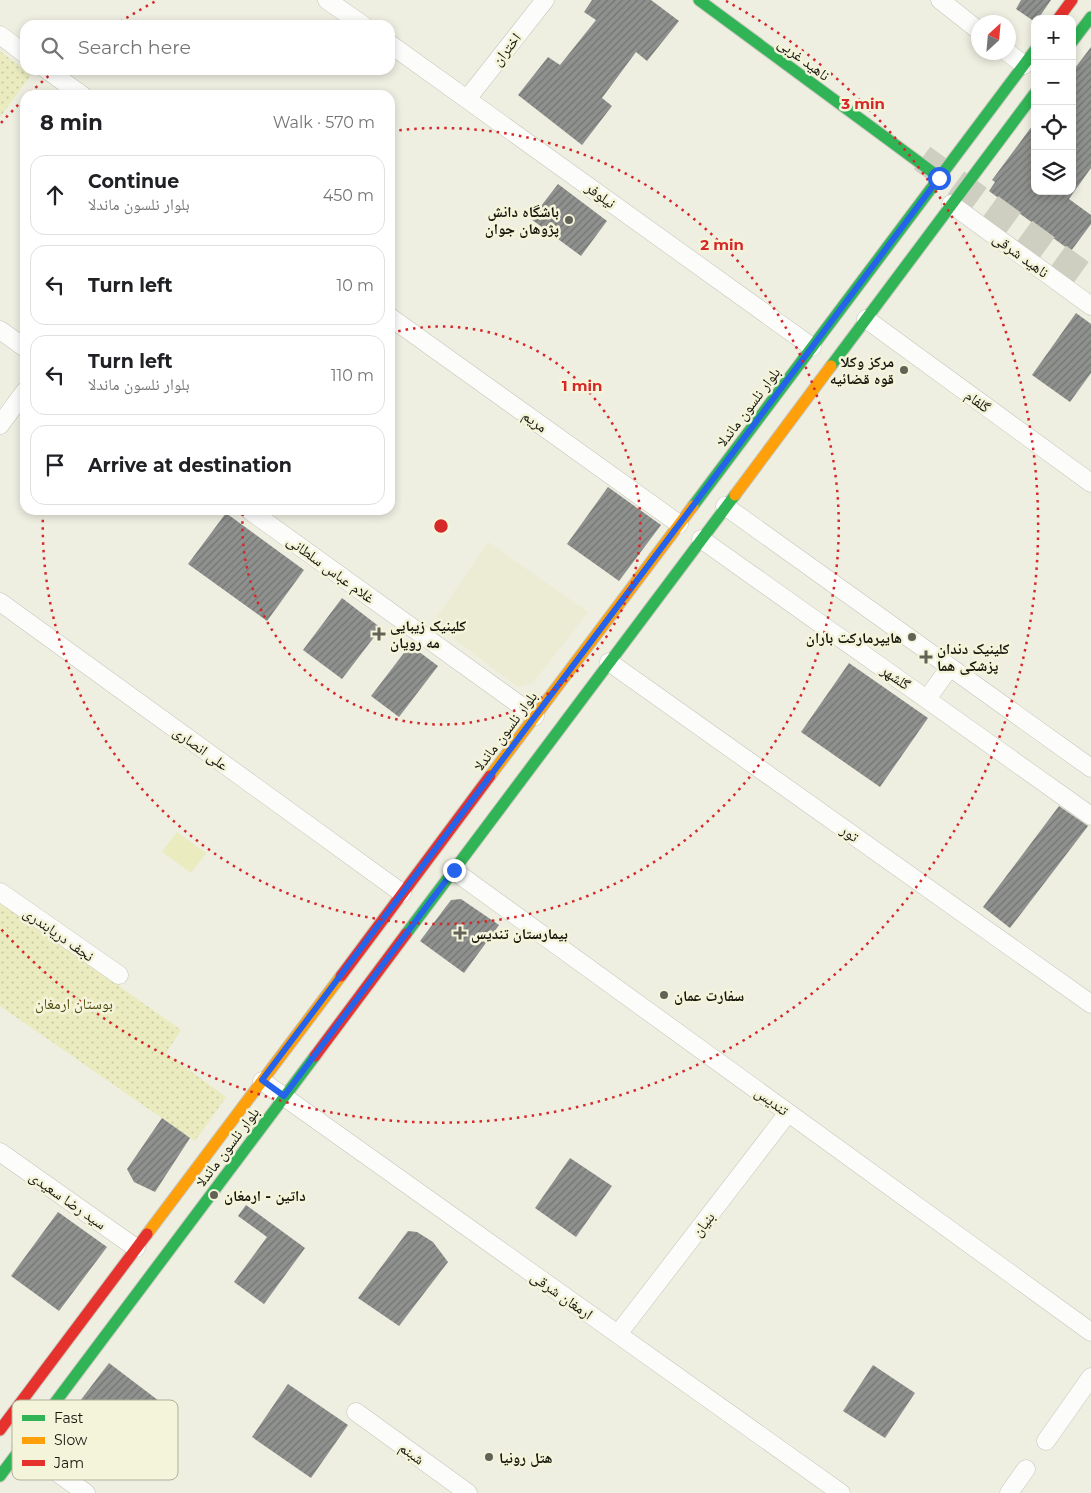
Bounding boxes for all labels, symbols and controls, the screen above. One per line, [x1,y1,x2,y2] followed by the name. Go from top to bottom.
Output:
[971,15,1016,60] north arrow
[1031,15,1076,195] map controls
[1031,15,1076,60] button: +
[20,20,395,75] search box
[487,29,526,70] street label: اختران
[774,33,834,85] street label: ناهید غربی
[38,34,66,62] icon: search
[78,36,191,59] text: Search here
[1031,60,1076,105] button: −
[840,94,885,113] text: 3 min
[1031,105,1076,150] button: locate
[40,110,103,135] text: 8 min
[273,113,375,132] text: Walk · 570 m
[1031,150,1076,195] button: layers
[928,167,951,190] route start
[88,170,179,193] text: Continue
[581,177,620,212] street label: نیلوفر
[41,181,69,209] icon: ahead
[323,186,374,205] text: 450 m
[88,195,190,214] text: بلوار نلسون ماندلا
[485,202,559,238] place label: باشگاه دانش پژوهان جوان
[563,214,575,226] marker: باشگاه دانش پژوهان جوان
[989,228,1053,282] street label: ناهید شرقی
[700,235,744,254] text: 2 min
[41,271,69,299] icon: left
[88,274,173,297] text: Turn left
[336,276,374,295] text: 10 m
[88,350,173,373] text: Turn left
[830,352,894,388] place label: مرکز وکلا قوه قضائیه
[41,361,69,389] icon: left
[712,363,785,451] street label: بلوار نلسون ماندلا
[898,364,910,376] marker: مرکز وکلا قوه قضائیه
[331,366,374,385] text: 110 m
[88,375,190,394] text: بلوار نلسون ماندلا
[562,376,602,395] text: 1 min
[961,385,995,418] street label: گلفام
[518,406,551,437] street label: مریم
[41,451,69,479] icon: arrive
[88,454,292,477] text: Arrive at destination
[432,517,450,535] centre of rings
[283,531,379,608] street label: غلام عباس سلطانی
[390,616,467,652] place label: کلینیک زیبایی مه رویان
[372,627,386,641] marker: کلینیک زیبایی مه رویان
[806,628,902,647] place label: هایپرمارکت باران
[906,631,918,643] marker: هایپرمارکت باران
[937,639,1010,675] place label: کلینیک دندان پزشکی هما
[919,650,933,664] marker: کلینیک دندان پزشکی هما
[877,660,915,694] street label: گلشهر
[469,687,542,775] street label: بلوار نلسون ماندلا
[169,722,233,775] street label: علی انصاری
[836,819,863,846] street label: تور
[443,859,466,882] route end
[19,903,98,966] street label: نجف دریابندری
[471,924,568,943] place label: بیمارستان تندیس
[453,926,467,940] marker: بیمارستان تندیس
[674,986,744,1005] place label: سفارت عمان
[658,989,670,1001] marker: سفارت عمان
[35,994,113,1014] park label: بوستان ارمغان
[751,1082,793,1121] street label: تندیس
[191,1103,264,1191] street label: بلوار نلسون ماندلا
[25,1167,110,1234] street label: سید رضا سعیدی
[224,1186,306,1205] place label: داتین - ارمغان
[208,1189,220,1201] marker: داتین - ارمغان
[687,1208,719,1241] street label: بنیان
[527,1267,597,1324] street label: ارمغان شرقی
[12,1400,178,1480] legend
[54,1409,84,1427] text: Fast
[54,1431,88,1449] text: Slow
[395,1438,428,1469] street label: شبنم
[499,1448,553,1467] place label: هتل رونیا
[483,1451,495,1463] marker: هتل رونیا
[53,1454,84,1472] text: Jam

